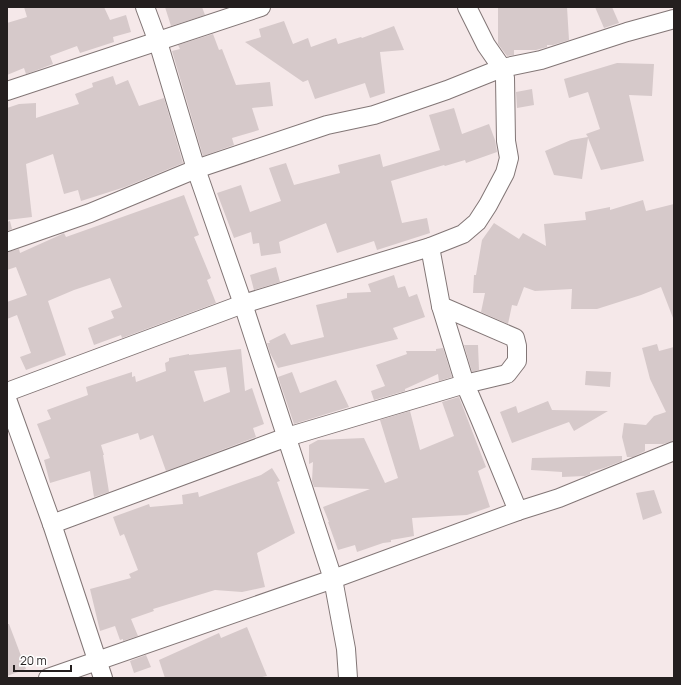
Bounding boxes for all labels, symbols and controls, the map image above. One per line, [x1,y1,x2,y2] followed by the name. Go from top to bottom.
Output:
[14,647,71,673] scale bar
[20,652,47,669] text: 20 m

